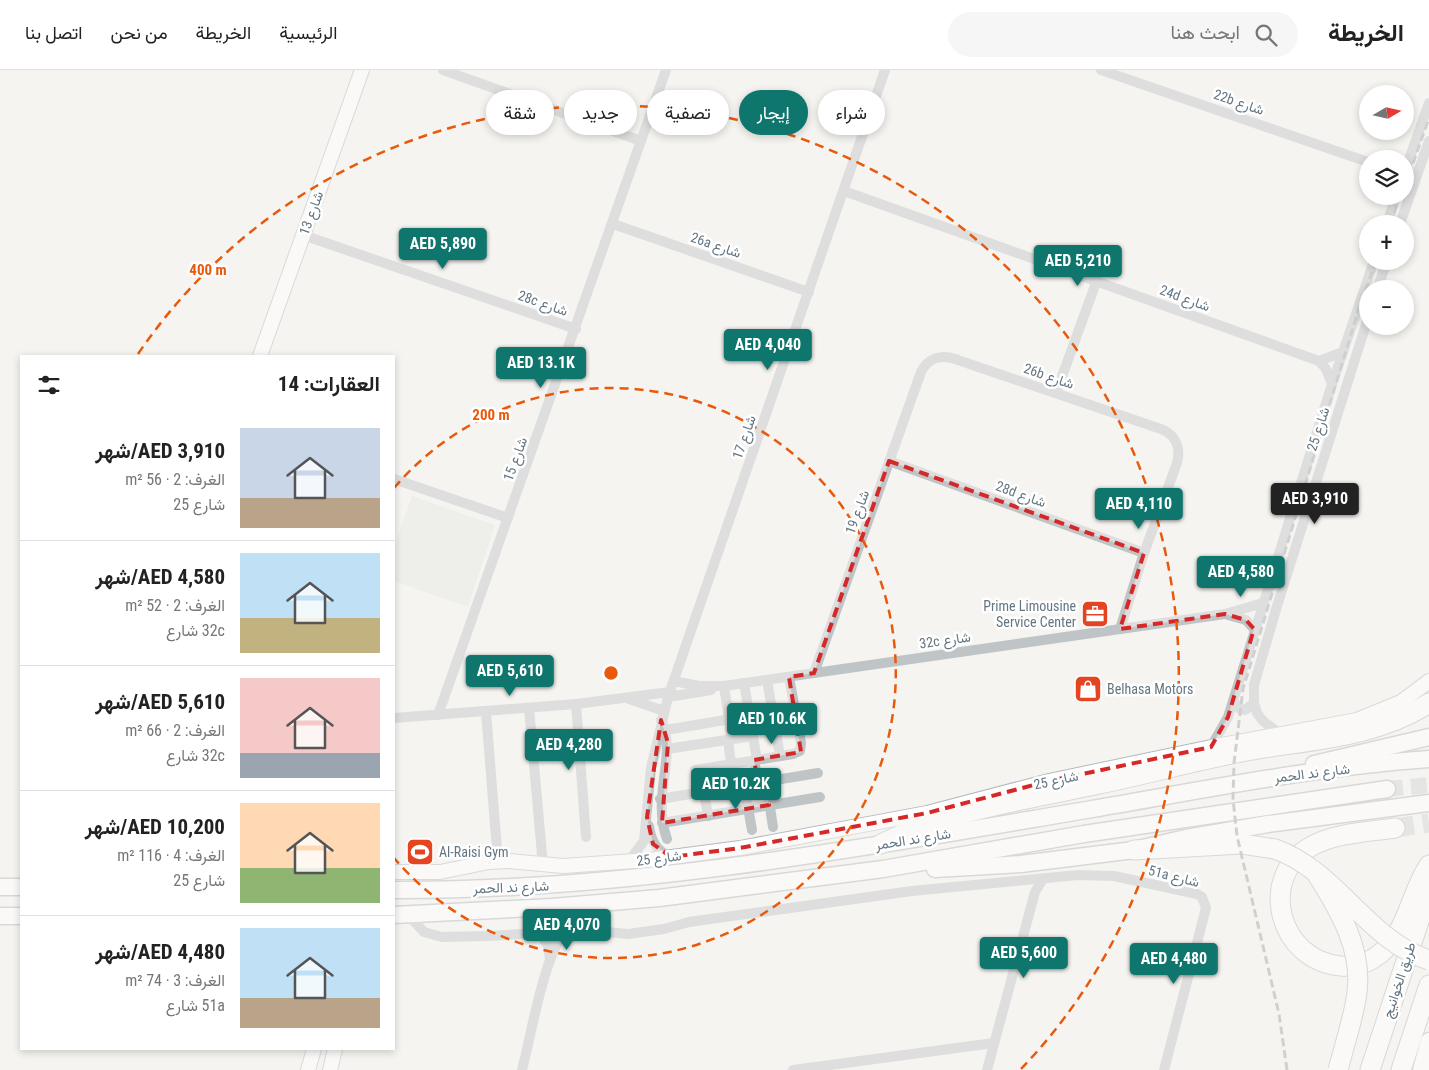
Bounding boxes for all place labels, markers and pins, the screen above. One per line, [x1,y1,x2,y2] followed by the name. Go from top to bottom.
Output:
[386,228,500,270] pin: AED 5,890
[1021,244,1135,287] pin: AED 5,210
[711,328,825,371] pin: AED 4,040
[484,346,598,389] pin: AED 13.1K
[1258,482,1372,525] pin: AED 3,910
[1082,488,1196,530] pin: AED 4,110
[1184,556,1298,598] pin: AED 4,580
[983,598,1076,630] place label: Prime Limousine Service Center
[1080,599,1110,629] office icon: Prime Limousine Service Center
[453,654,567,697] pin: AED 5,610
[602,664,620,682] centre of rings
[1073,674,1103,704] shop icon: Belhasa Motors
[1107,681,1193,697] place label: Belhasa Motors
[715,702,829,745] pin: AED 10.6K
[512,728,626,771] pin: AED 4,280
[679,768,793,810] pin: AED 10.2K
[405,837,435,867] sports icon: Al-Raisi Gym
[439,844,509,860] place label: Al-Raisi Gym
[510,908,624,951] pin: AED 4,070
[967,936,1081,979] pin: AED 5,600
[1117,942,1231,985] pin: AED 4,480

